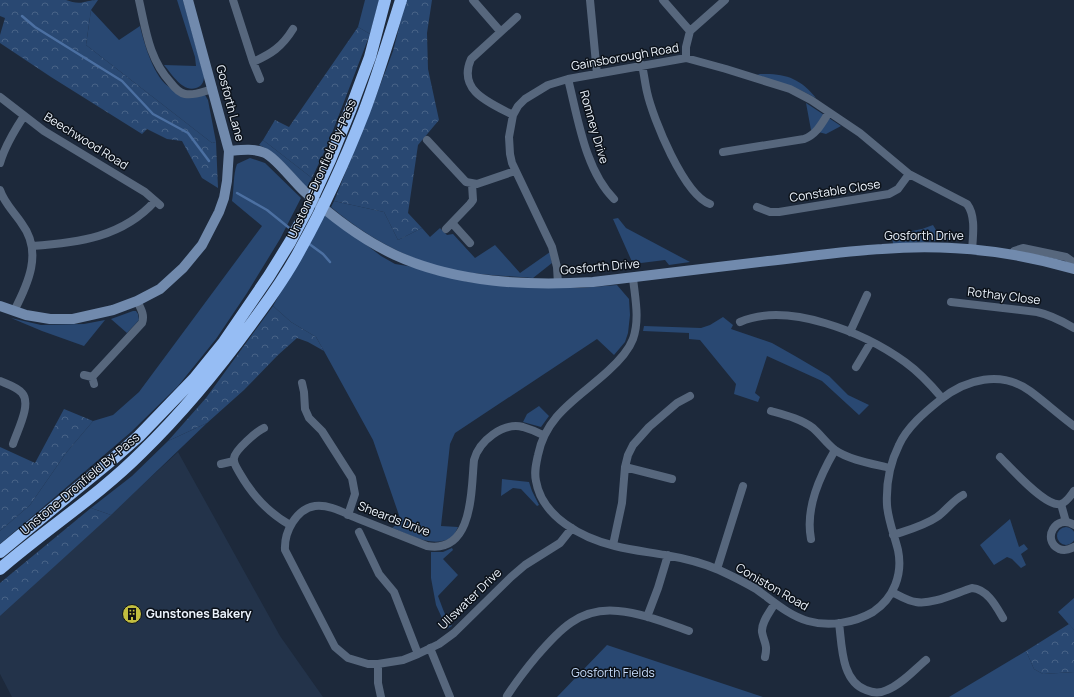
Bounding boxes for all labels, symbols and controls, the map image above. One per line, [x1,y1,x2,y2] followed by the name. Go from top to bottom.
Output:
[570,39,680,74] street label: Gainsborough Road
[212,63,249,143] street label: Gosforth Lane
[576,88,613,166] street label: Romney Drive
[283,97,360,241] street label: Unstone-Dronfield By-Pass
[41,108,132,173] street label: Beechwood Road
[788,175,882,206] street label: Constable Close
[884,227,964,244] street label: Gosforth Drive
[560,255,640,278] street label: Gosforth Drive
[967,283,1042,308] street label: Rothay Close
[17,429,143,539] street label: Unstone-Dronfield By-Pass
[356,497,433,540] street label: Sheards Drive
[733,559,812,614] street label: Coniston Road
[434,564,505,633] street label: Ullswater Drive
[121,603,143,625] building icon: Gunstones Bakery
[146,605,252,622] place label: Gunstones Bakery
[571,664,655,681] park label: Gosforth Fields

